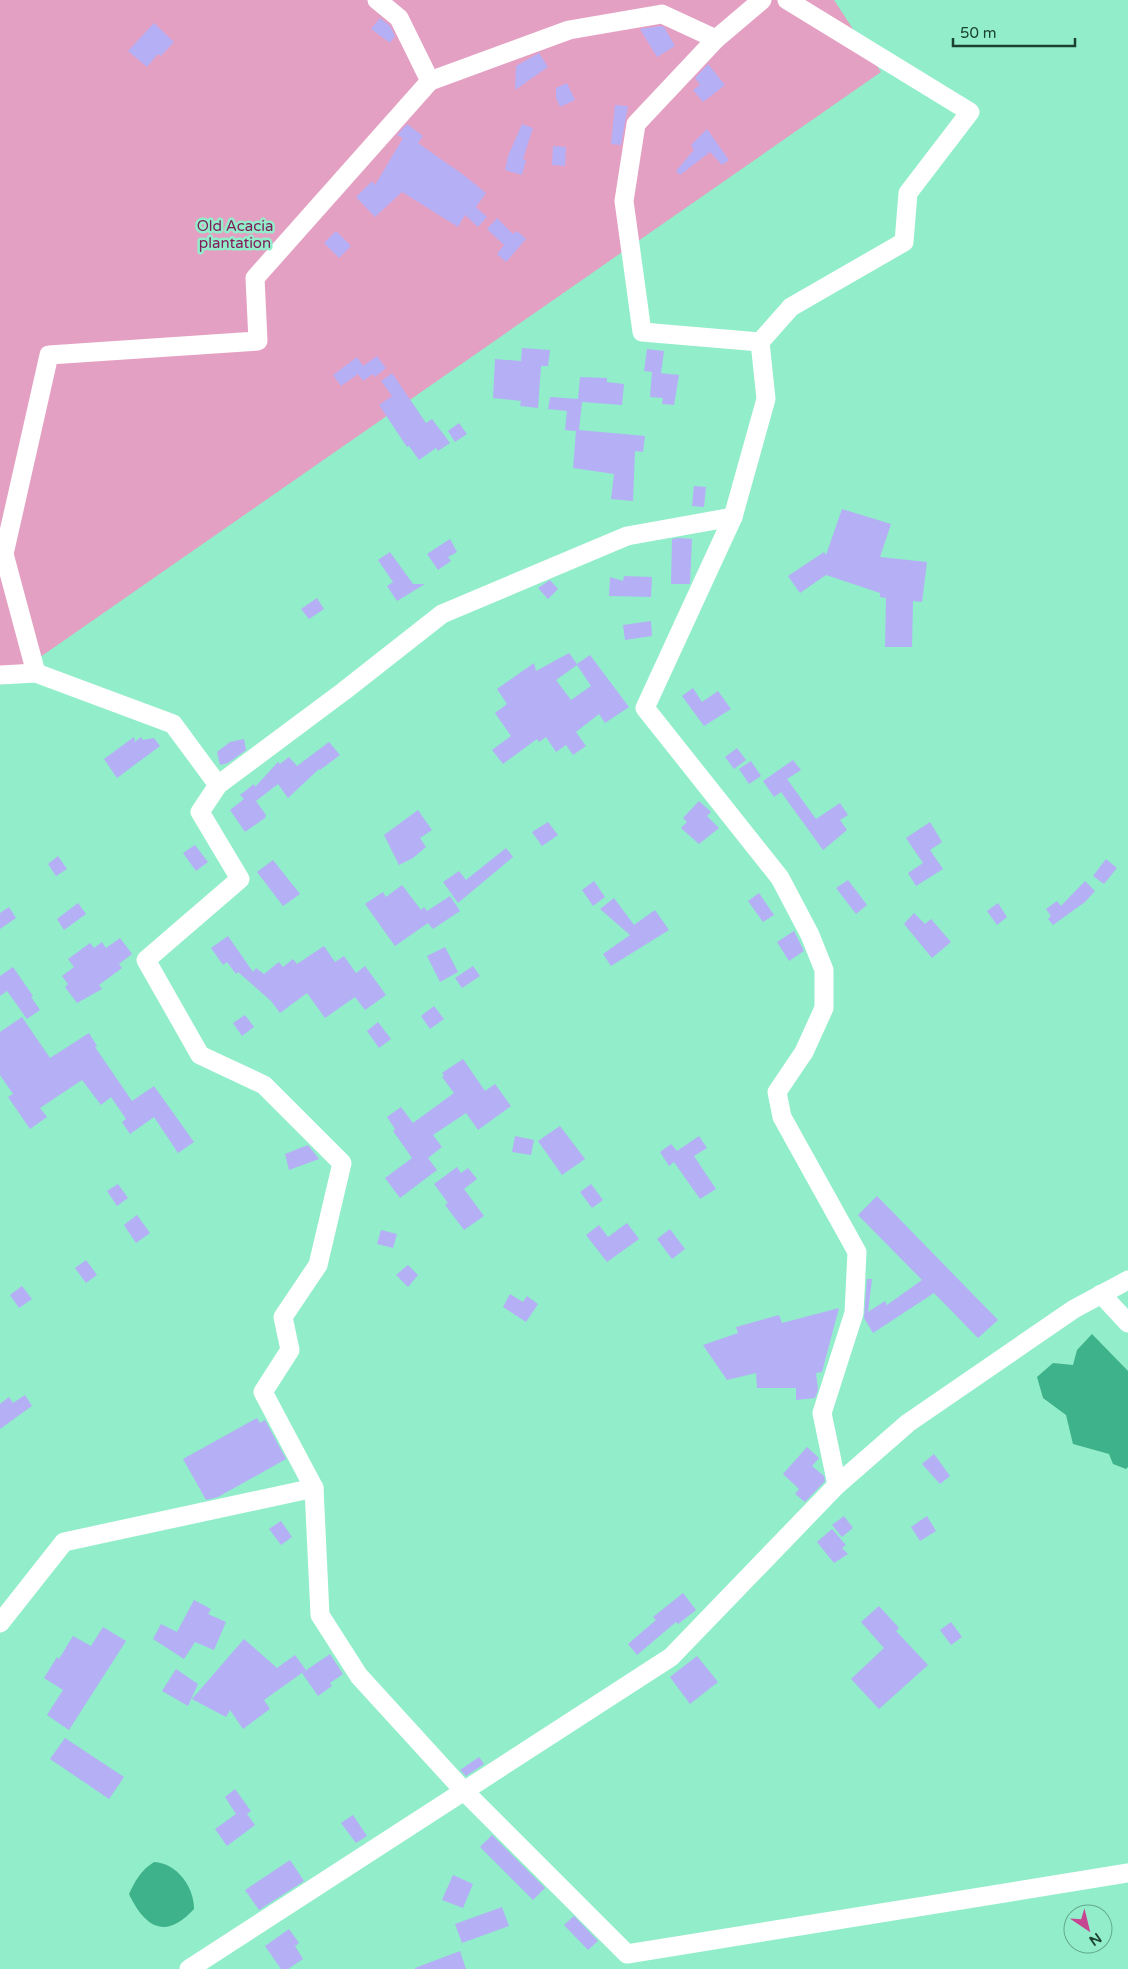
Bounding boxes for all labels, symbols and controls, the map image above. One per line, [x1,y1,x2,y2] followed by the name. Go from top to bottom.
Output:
[953,15,1076,47] scale bar
[960,24,997,42] text: 50 m
[197,217,273,252] park label: Old Acacia plantation
[1063,1904,1113,1954] north arrow
[1086,1929,1105,1949] text: N

